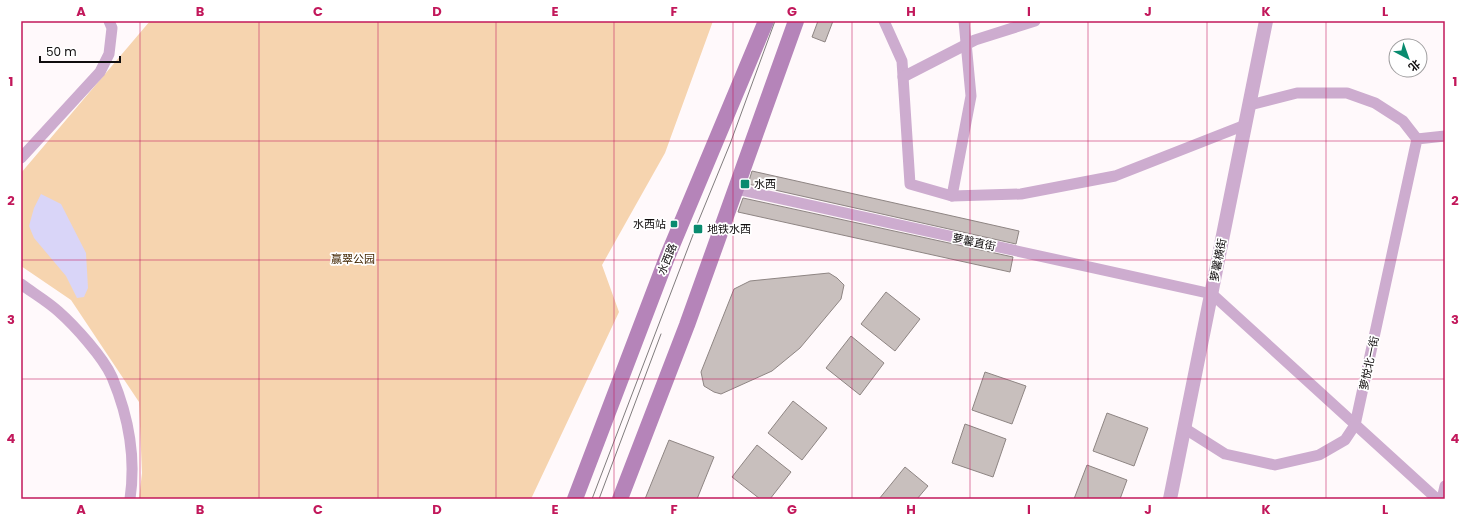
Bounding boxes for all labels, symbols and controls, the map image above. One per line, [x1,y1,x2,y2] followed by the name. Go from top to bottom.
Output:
[76,2,86,21] text: A
[196,2,205,21] text: B
[313,2,323,21] text: C
[432,2,442,21] text: D
[551,2,559,21] text: E
[670,2,678,21] text: F
[787,2,797,21] text: G
[906,2,916,21] text: H
[1027,2,1031,21] text: I
[1144,2,1152,21] text: J
[1261,2,1271,21] text: K
[1382,2,1388,21] text: L
[40,38,120,64] scale bar
[1388,38,1428,78] north arrow
[46,43,77,60] text: 50 m
[1405,56,1424,75] text: 北
[9,72,13,91] text: 1
[1453,72,1457,91] text: 1
[754,176,776,192] place label: 水西
[739,178,751,190] marker: 水西
[7,191,15,210] text: 2
[1451,191,1459,210] text: 2
[633,216,666,232] place label: 水西站
[669,219,679,229] marker: 水西站
[707,221,751,237] place label: 地铁水西
[692,223,704,235] marker: 地铁水西
[951,230,997,254] street label: 萝馨直街
[1206,237,1230,283] street label: 萝馨横街
[653,241,681,277] street label: 水西路
[331,251,375,267] park label: 赢翠公园
[7,310,15,329] text: 3
[1451,310,1459,329] text: 3
[1355,334,1383,392] street label: 萝悦北一街
[7,429,16,448] text: 4
[1451,429,1460,448] text: 4
[76,500,86,519] text: A
[196,500,205,519] text: B
[313,500,323,519] text: C
[432,500,442,519] text: D
[551,500,559,519] text: E
[670,500,678,519] text: F
[787,500,797,519] text: G
[906,500,916,519] text: H
[1027,500,1031,519] text: I
[1144,500,1152,519] text: J
[1261,500,1271,519] text: K
[1382,500,1388,519] text: L

